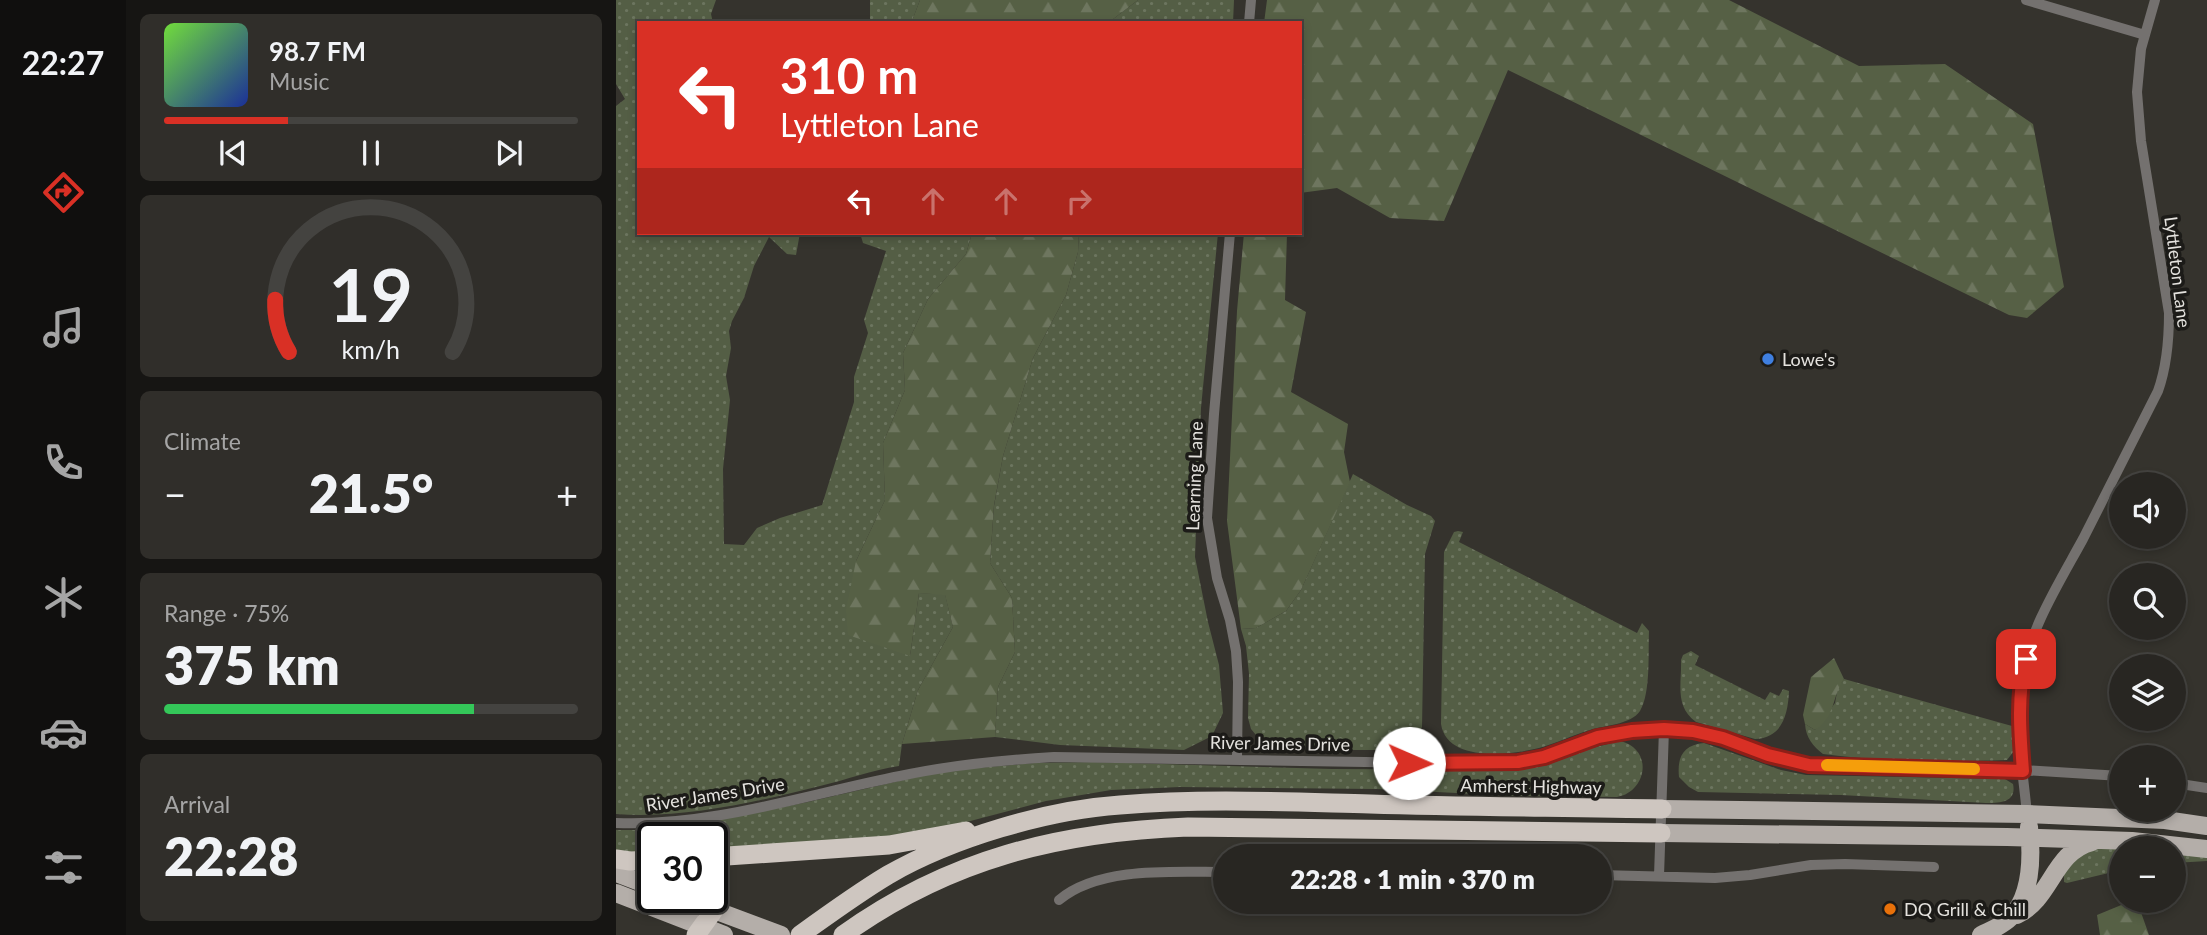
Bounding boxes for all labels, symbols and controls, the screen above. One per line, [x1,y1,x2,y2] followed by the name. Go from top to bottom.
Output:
[269,35,366,67] text: 98.7 FM
[22,43,104,82] text: 22:27
[780,46,918,104] text: 310 m
[665,49,756,140] icon: left
[269,67,329,95] text: Music
[780,105,979,144] text: Lyttleton Lane
[214,134,252,172] icon: previous
[352,134,390,172] icon: pause
[490,134,528,172] icon: next
[39,168,88,217] icon: directions
[841,182,879,220] icon: left
[914,182,952,220] icon: ahead
[987,182,1025,220] icon: ahead
[1060,182,1098,220] icon: right
[2160,215,2196,329] street label: Lyttleton Lane
[329,251,413,339] text: 19
[39,303,88,352] icon: music
[342,334,400,364] text: km/h
[1782,348,1835,370] place label: Lowe's
[1760,351,1776,367] marker: Lowe's
[1181,421,1207,531] street label: Learning Lane
[164,427,241,455] text: Climate
[39,438,88,487] icon: phone
[309,462,433,524] text: 21.5°
[164,471,186,517] text: −
[556,471,578,517] text: +
[2109,472,2186,913] map controls
[2109,472,2186,549] button: sound
[2109,563,2186,640] button: search
[39,573,88,622] icon: climate
[164,599,289,627] text: Range · 75%
[1996,629,2056,689] pin
[164,634,340,696] text: 375 km
[2007,640,2045,678] icon: arrive
[2109,654,2186,731] button: layers
[39,708,88,757] icon: car
[1372,726,1446,800] position arrow
[1210,731,1350,755] street label: River James Drive
[2109,745,2186,822] button: +
[644,772,786,816] street label: River James Drive
[1460,774,1602,798] street label: Amherst Highway
[164,790,230,818] text: Arrival
[637,822,728,913] speed limit sign: 30
[164,825,298,887] text: 22:28
[2109,836,2186,913] button: −
[39,843,88,892] icon: filters
[1290,863,1535,895] text: 22:28 · 1 min · 370 m
[1904,898,2026,920] place label: DQ Grill & Chill
[1882,901,1898,917] marker: DQ Grill & Chill

